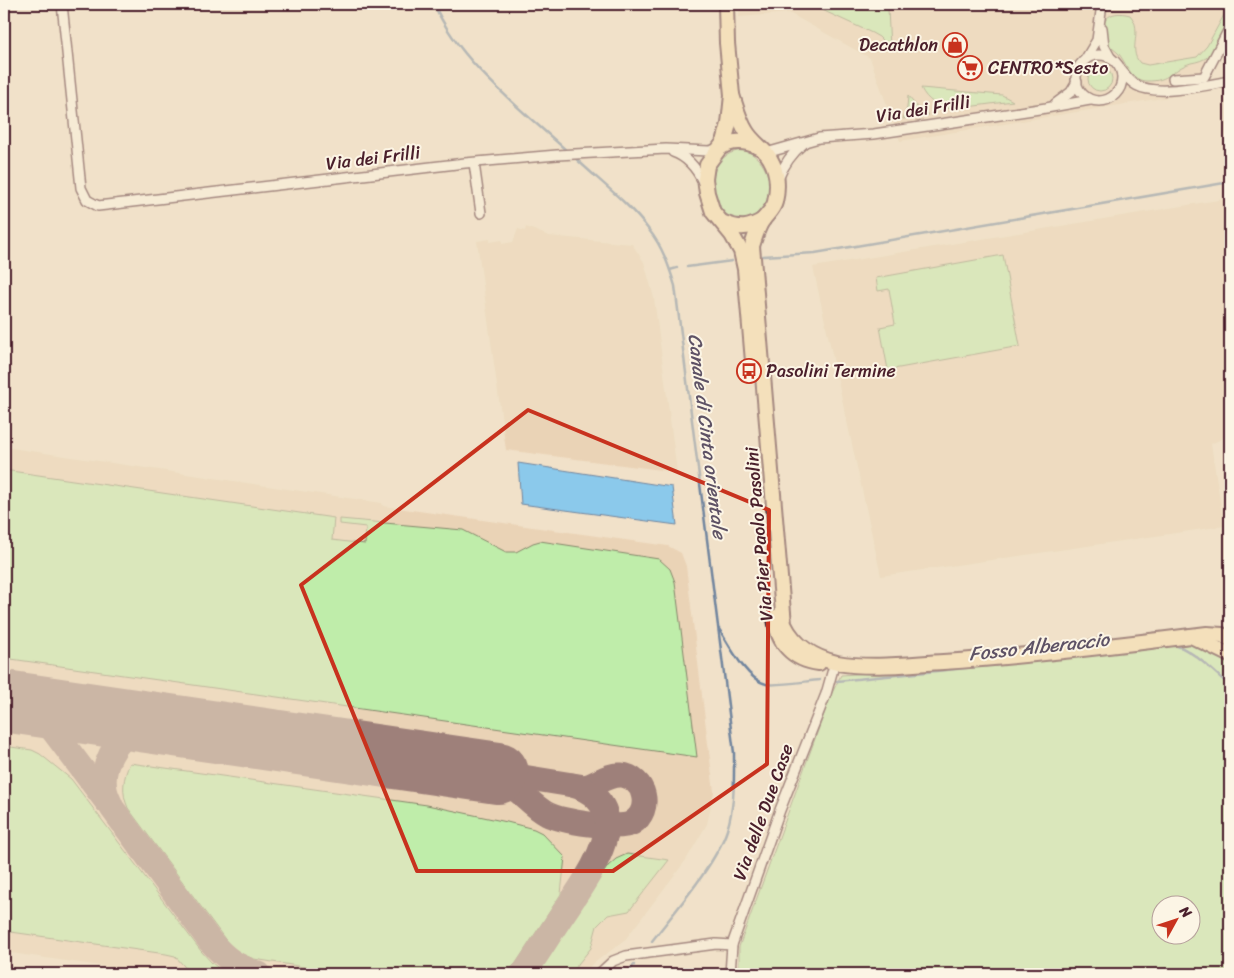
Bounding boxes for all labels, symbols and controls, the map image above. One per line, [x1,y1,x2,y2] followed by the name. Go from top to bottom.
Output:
[859,29,938,61] place label: Decathlon
[942,32,968,58] shop icon: Decathlon
[988,52,1108,84] place label: CENTRO*Sesto
[957,55,983,81] supermarket icon: CENTRO*Sesto
[874,86,973,132] street label: Via dei Frilli
[324,136,423,180] street label: Via dei Frilli
[679,332,737,543] water label: Canale di Cinta orientale
[766,355,896,387] place label: Pasolini Termine
[736,358,762,384] bus stop icon: Pasolini Termine
[735,445,783,622] street label: Via Pier Paolo Pasolini
[967,623,1112,670] water label: Fosso Alberaccio
[723,739,803,885] street label: Via delle Due Case
[1152,896,1202,946] north arrow
[1172,899,1198,924] text: N

